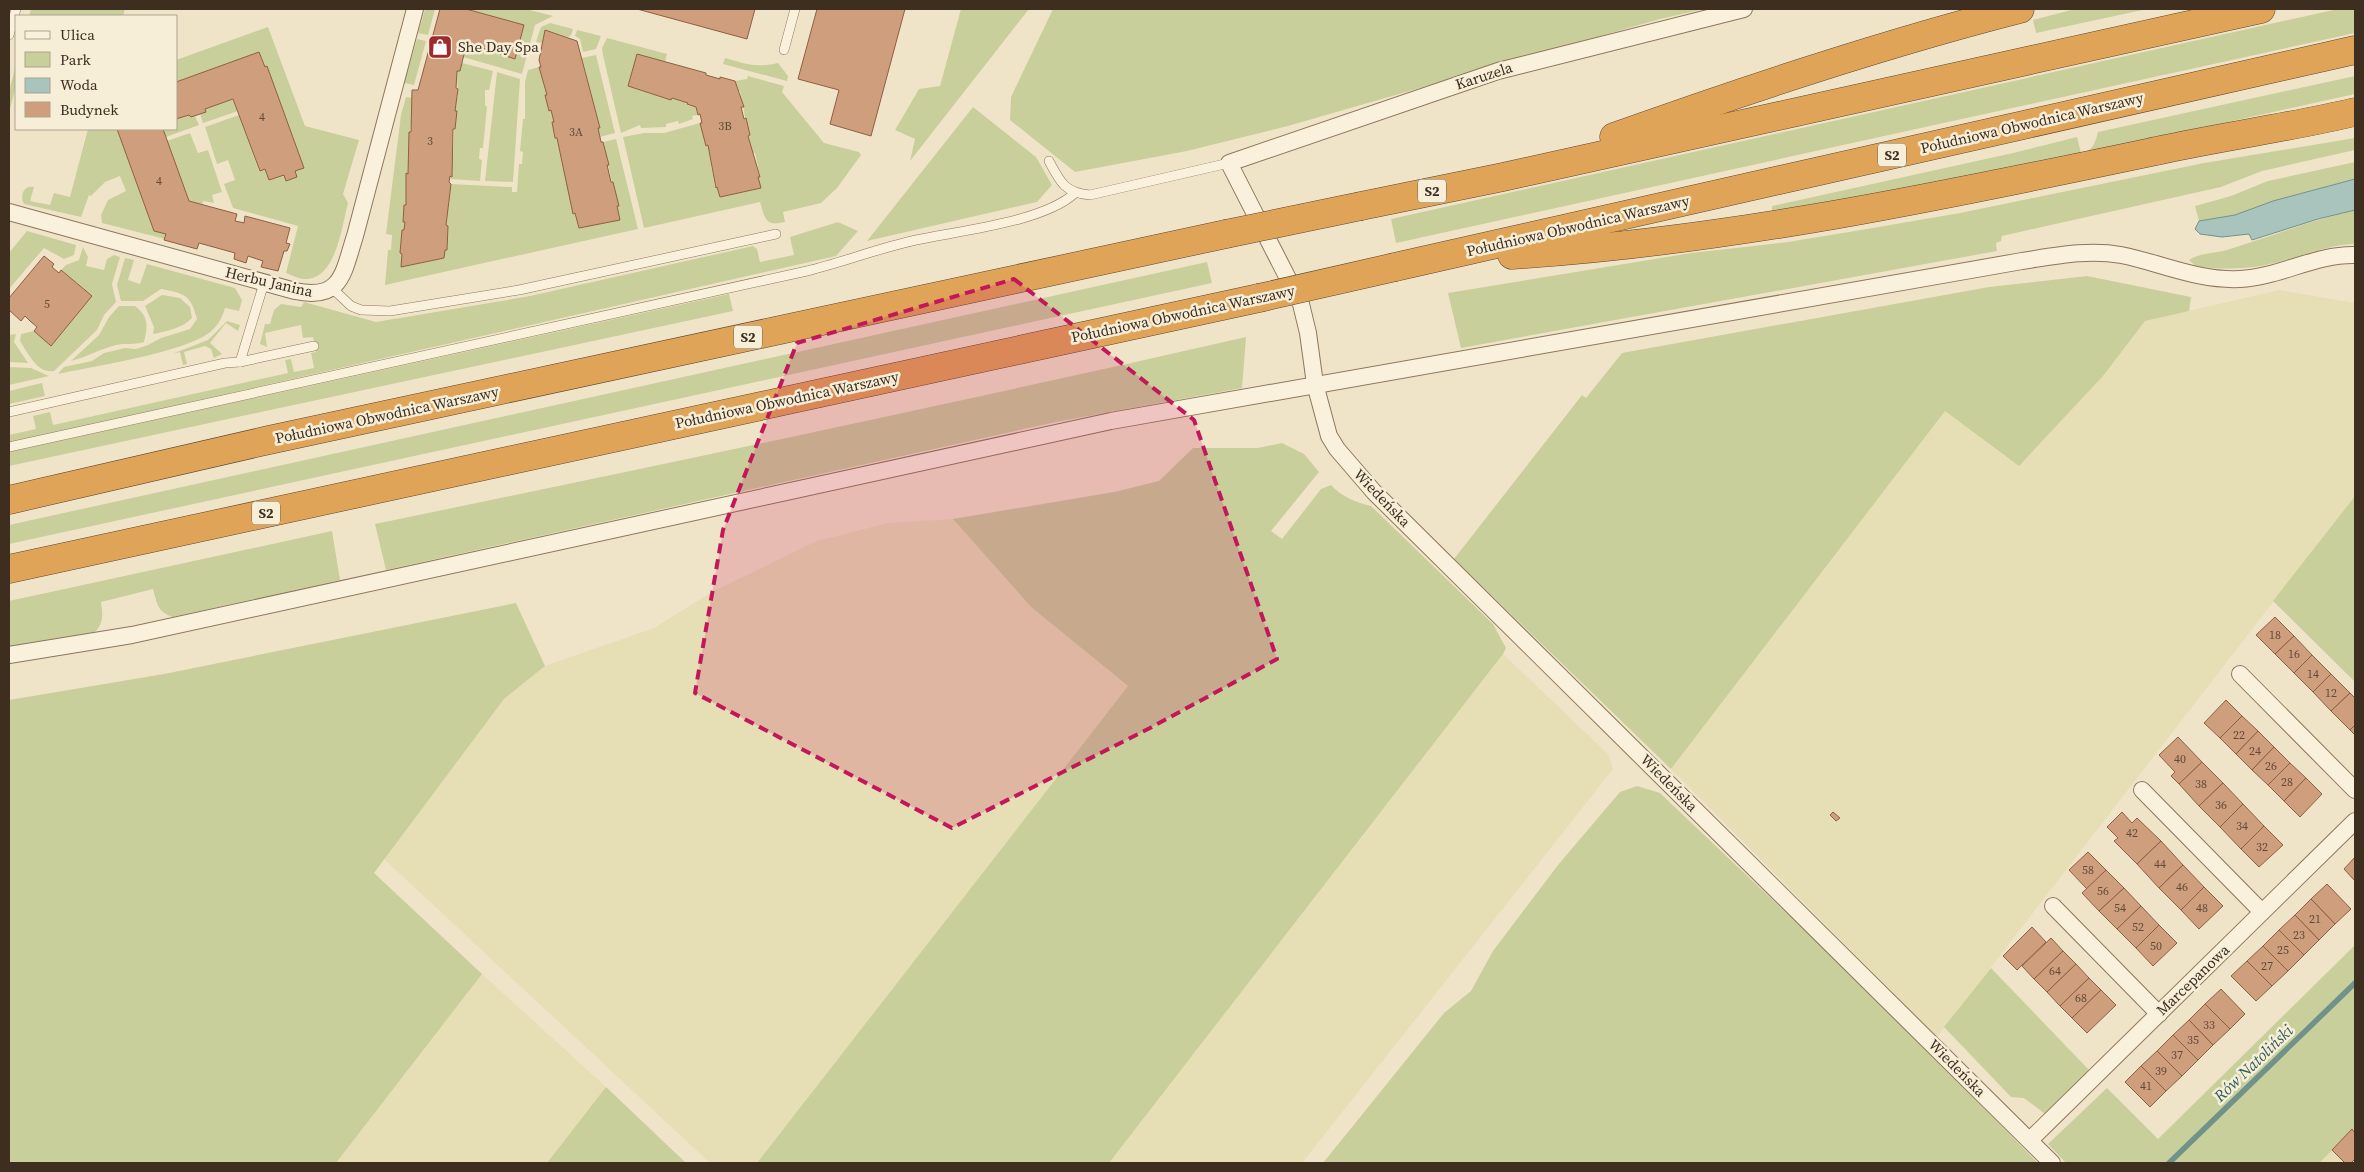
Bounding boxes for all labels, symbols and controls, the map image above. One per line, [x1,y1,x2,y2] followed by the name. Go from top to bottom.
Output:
[15,15,178,130] legend
[60,24,95,45] text: Ulica
[427,34,453,60] shop icon: She Day Spa
[458,36,539,57] place label: She Day Spa
[60,49,92,70] text: Park
[1453,56,1515,95] street label: Karuzela
[60,74,98,95] text: Woda
[1918,87,2146,158] street label: Południowa Obwodnica Warszawy
[60,99,119,120] text: Budynek
[259,109,265,125] house number: 4
[718,118,732,134] house number: 3B
[569,124,583,140] house number: 3A
[427,133,433,149] house number: 3
[1878,144,1906,166] road number: S2
[156,173,162,189] house number: 4
[1418,180,1446,202] road number: S2
[1464,190,1692,261] street label: Południowa Obwodnica Warszawy
[223,261,315,302] street label: Herbu Janina
[1069,279,1297,347] street label: Południowa Obwodnica Warszawy
[44,296,50,312] house number: 5
[734,326,762,348] road number: S2
[673,365,901,433] street label: Południowa Obwodnica Warszawy
[273,380,501,448] street label: Południowa Obwodnica Warszawy
[1349,464,1416,532] street label: Wiedeńska
[252,502,280,524] road number: S2
[2269,627,2281,643] house number: 18
[2288,646,2300,662] house number: 16
[2307,666,2319,682] house number: 14
[2325,685,2337,701] house number: 12
[2233,727,2245,743] house number: 22
[2249,743,2261,759] house number: 24
[1636,749,1703,816] street label: Wiedeńska
[2174,751,2186,767] house number: 40
[2265,758,2277,774] house number: 26
[2281,774,2293,790] house number: 28
[2195,776,2207,792] house number: 38
[2215,797,2227,813] house number: 36
[2236,818,2248,834] house number: 34
[2126,825,2138,841] house number: 42
[2256,839,2268,855] house number: 32
[2154,856,2166,872] house number: 44
[2082,862,2094,878] house number: 58
[2176,879,2188,895] house number: 46
[2097,883,2109,899] house number: 56
[2114,900,2126,916] house number: 54
[2196,900,2208,916] house number: 48
[2309,911,2321,927] house number: 21
[2132,919,2144,935] house number: 52
[2293,927,2305,943] house number: 23
[2150,938,2162,954] house number: 50
[2151,939,2234,1020] street label: Marcepanowa
[2277,942,2289,958] house number: 25
[2261,958,2273,974] house number: 27
[2049,963,2061,979] house number: 64
[2075,990,2087,1006] house number: 68
[2203,1017,2215,1033] house number: 33
[2208,1020,2297,1107] water label: Rów Natoliński
[2187,1032,2199,1048] house number: 35
[1924,1034,1991,1101] street label: Wiedeńska
[2171,1047,2183,1063] house number: 37
[2155,1063,2167,1079] house number: 39
[2140,1078,2152,1094] house number: 41

